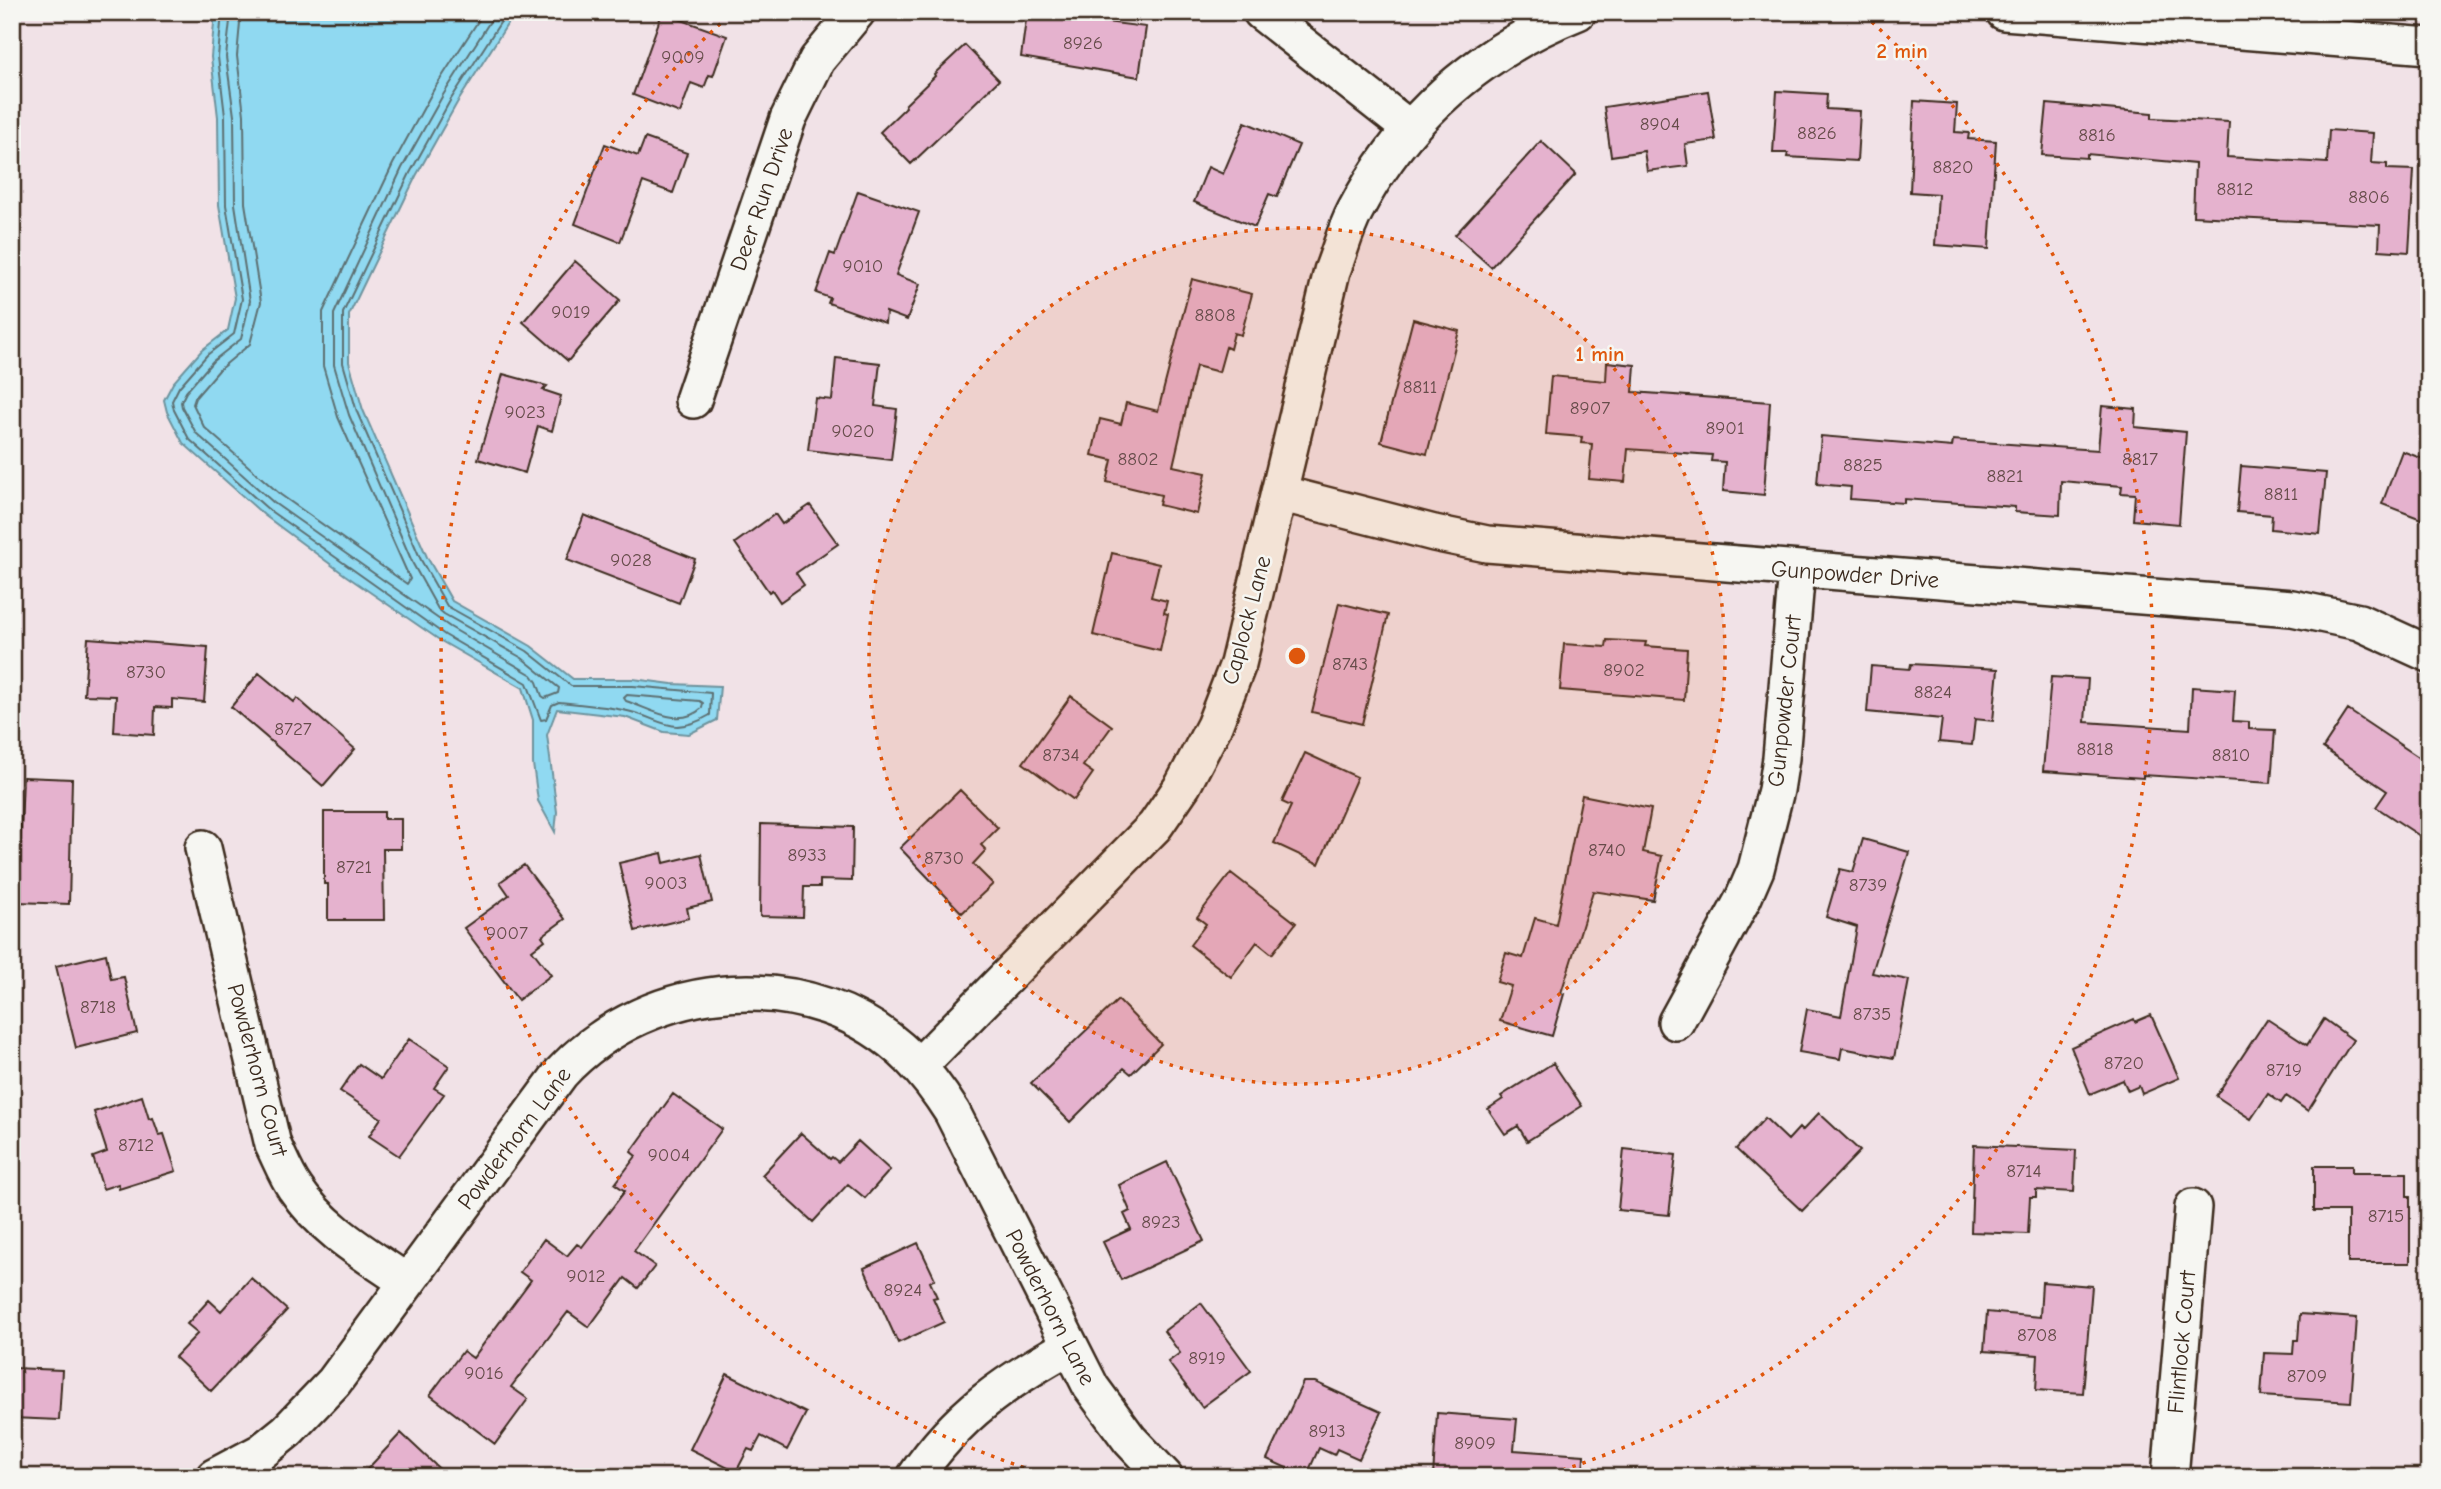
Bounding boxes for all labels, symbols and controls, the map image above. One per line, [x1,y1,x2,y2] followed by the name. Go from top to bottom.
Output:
[1063,32,1103,54] house number: 8926
[1876,39,1928,63] text: 2 min
[661,46,705,68] house number: 9009
[1640,113,1680,135] house number: 8904
[1797,122,1837,144] house number: 8826
[724,124,799,274] street label: Deer Run Drive
[2078,124,2116,146] house number: 8816
[1932,156,1974,178] house number: 8820
[2216,178,2254,200] house number: 8812
[2348,186,2390,208] house number: 8806
[843,255,883,277] house number: 9010
[551,301,591,323] house number: 9019
[1195,304,1235,326] house number: 8808
[1576,342,1624,366] text: 1 min
[1403,376,1437,398] house number: 8811
[1570,397,1610,419] house number: 8907
[504,401,546,423] house number: 9023
[1706,417,1744,439] house number: 8901
[831,420,875,442] house number: 9020
[1117,448,1159,470] house number: 8802
[2122,448,2158,470] house number: 8817
[1843,454,1883,476] house number: 8825
[1986,465,2024,487] house number: 8821
[2264,483,2298,505] house number: 8811
[610,549,652,571] house number: 9028
[1216,553,1277,688] street label: Caplock Lane
[1770,555,1940,594] street label: Gunpowder Drive
[1762,612,1807,788] street label: Gunpowder Court
[1285,644,1309,668] centre of rings
[1332,653,1368,675] house number: 8743
[1603,659,1645,681] house number: 8902
[126,661,166,683] house number: 8730
[1914,681,1952,703] house number: 8824
[274,718,312,740] house number: 8727
[2077,738,2113,760] house number: 8818
[1042,744,1080,766] house number: 8734
[2212,744,2250,766] house number: 8810
[1588,839,1626,861] house number: 8740
[787,844,827,866] house number: 8933
[924,847,964,869] house number: 8730
[336,856,372,878] house number: 8721
[645,872,687,894] house number: 9003
[1849,874,1887,896] house number: 8739
[486,922,528,944] house number: 9007
[221,981,294,1161] street label: Powderhorn Court
[80,996,116,1018] house number: 8718
[1853,1003,1891,1025] house number: 8735
[2104,1052,2144,1074] house number: 8720
[2266,1059,2302,1081] house number: 8719
[452,1062,577,1215] street label: Powderhorn Lane
[118,1134,154,1156] house number: 8712
[648,1144,690,1166] house number: 9004
[2006,1160,2042,1182] house number: 8714
[2368,1205,2404,1227] house number: 8715
[1141,1211,1181,1233] house number: 8923
[1000,1225,1101,1390] street label: Powderhorn Lane
[566,1265,606,1287] house number: 9012
[2162,1268,2201,1415] street label: Flintlock Court
[884,1279,922,1301] house number: 8924
[2017,1324,2057,1346] house number: 8708
[1188,1347,1226,1369] house number: 8919
[464,1362,504,1384] house number: 9016
[2287,1365,2327,1387] house number: 8709
[1308,1420,1346,1442] house number: 8913
[1454,1432,1496,1454] house number: 8909

